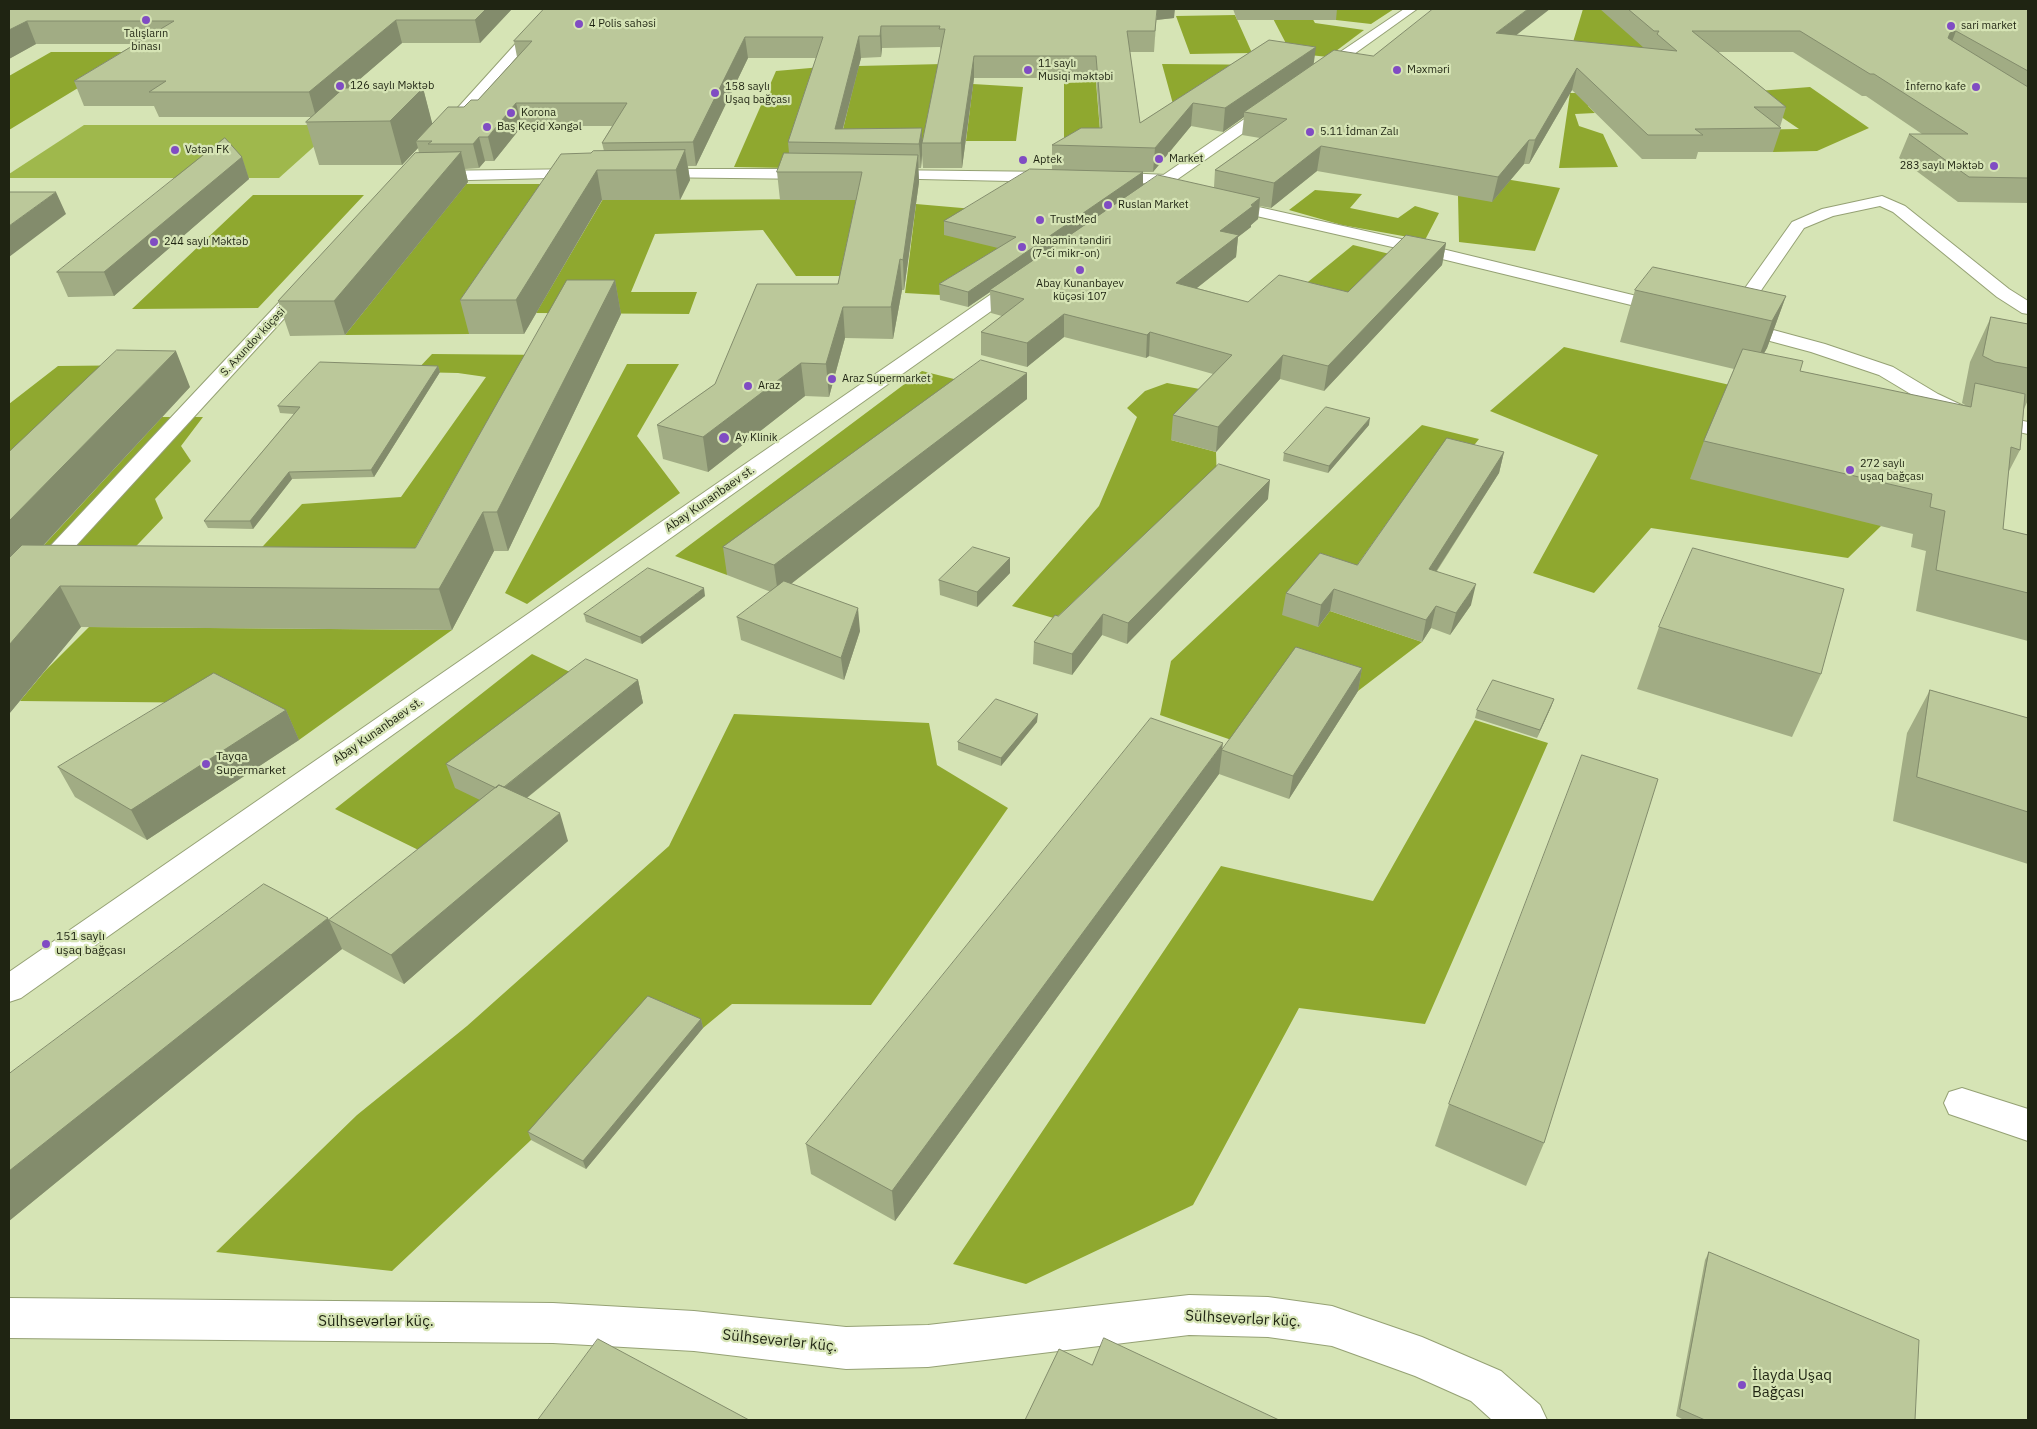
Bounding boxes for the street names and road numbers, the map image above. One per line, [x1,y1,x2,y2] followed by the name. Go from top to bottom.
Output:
[218,305,288,379] street label: S. Axundov küçəsi
[662,463,758,535] street label: Abay Kunanbaev st.
[330,695,426,767] street label: Abay Kunanbaev st.
[1185,1307,1301,1331] street label: Sülhsevərlər küç.
[318,1313,434,1331] street label: Sülhsevərlər küç.
[722,1326,838,1356] street label: Sülhsevərlər küç.

